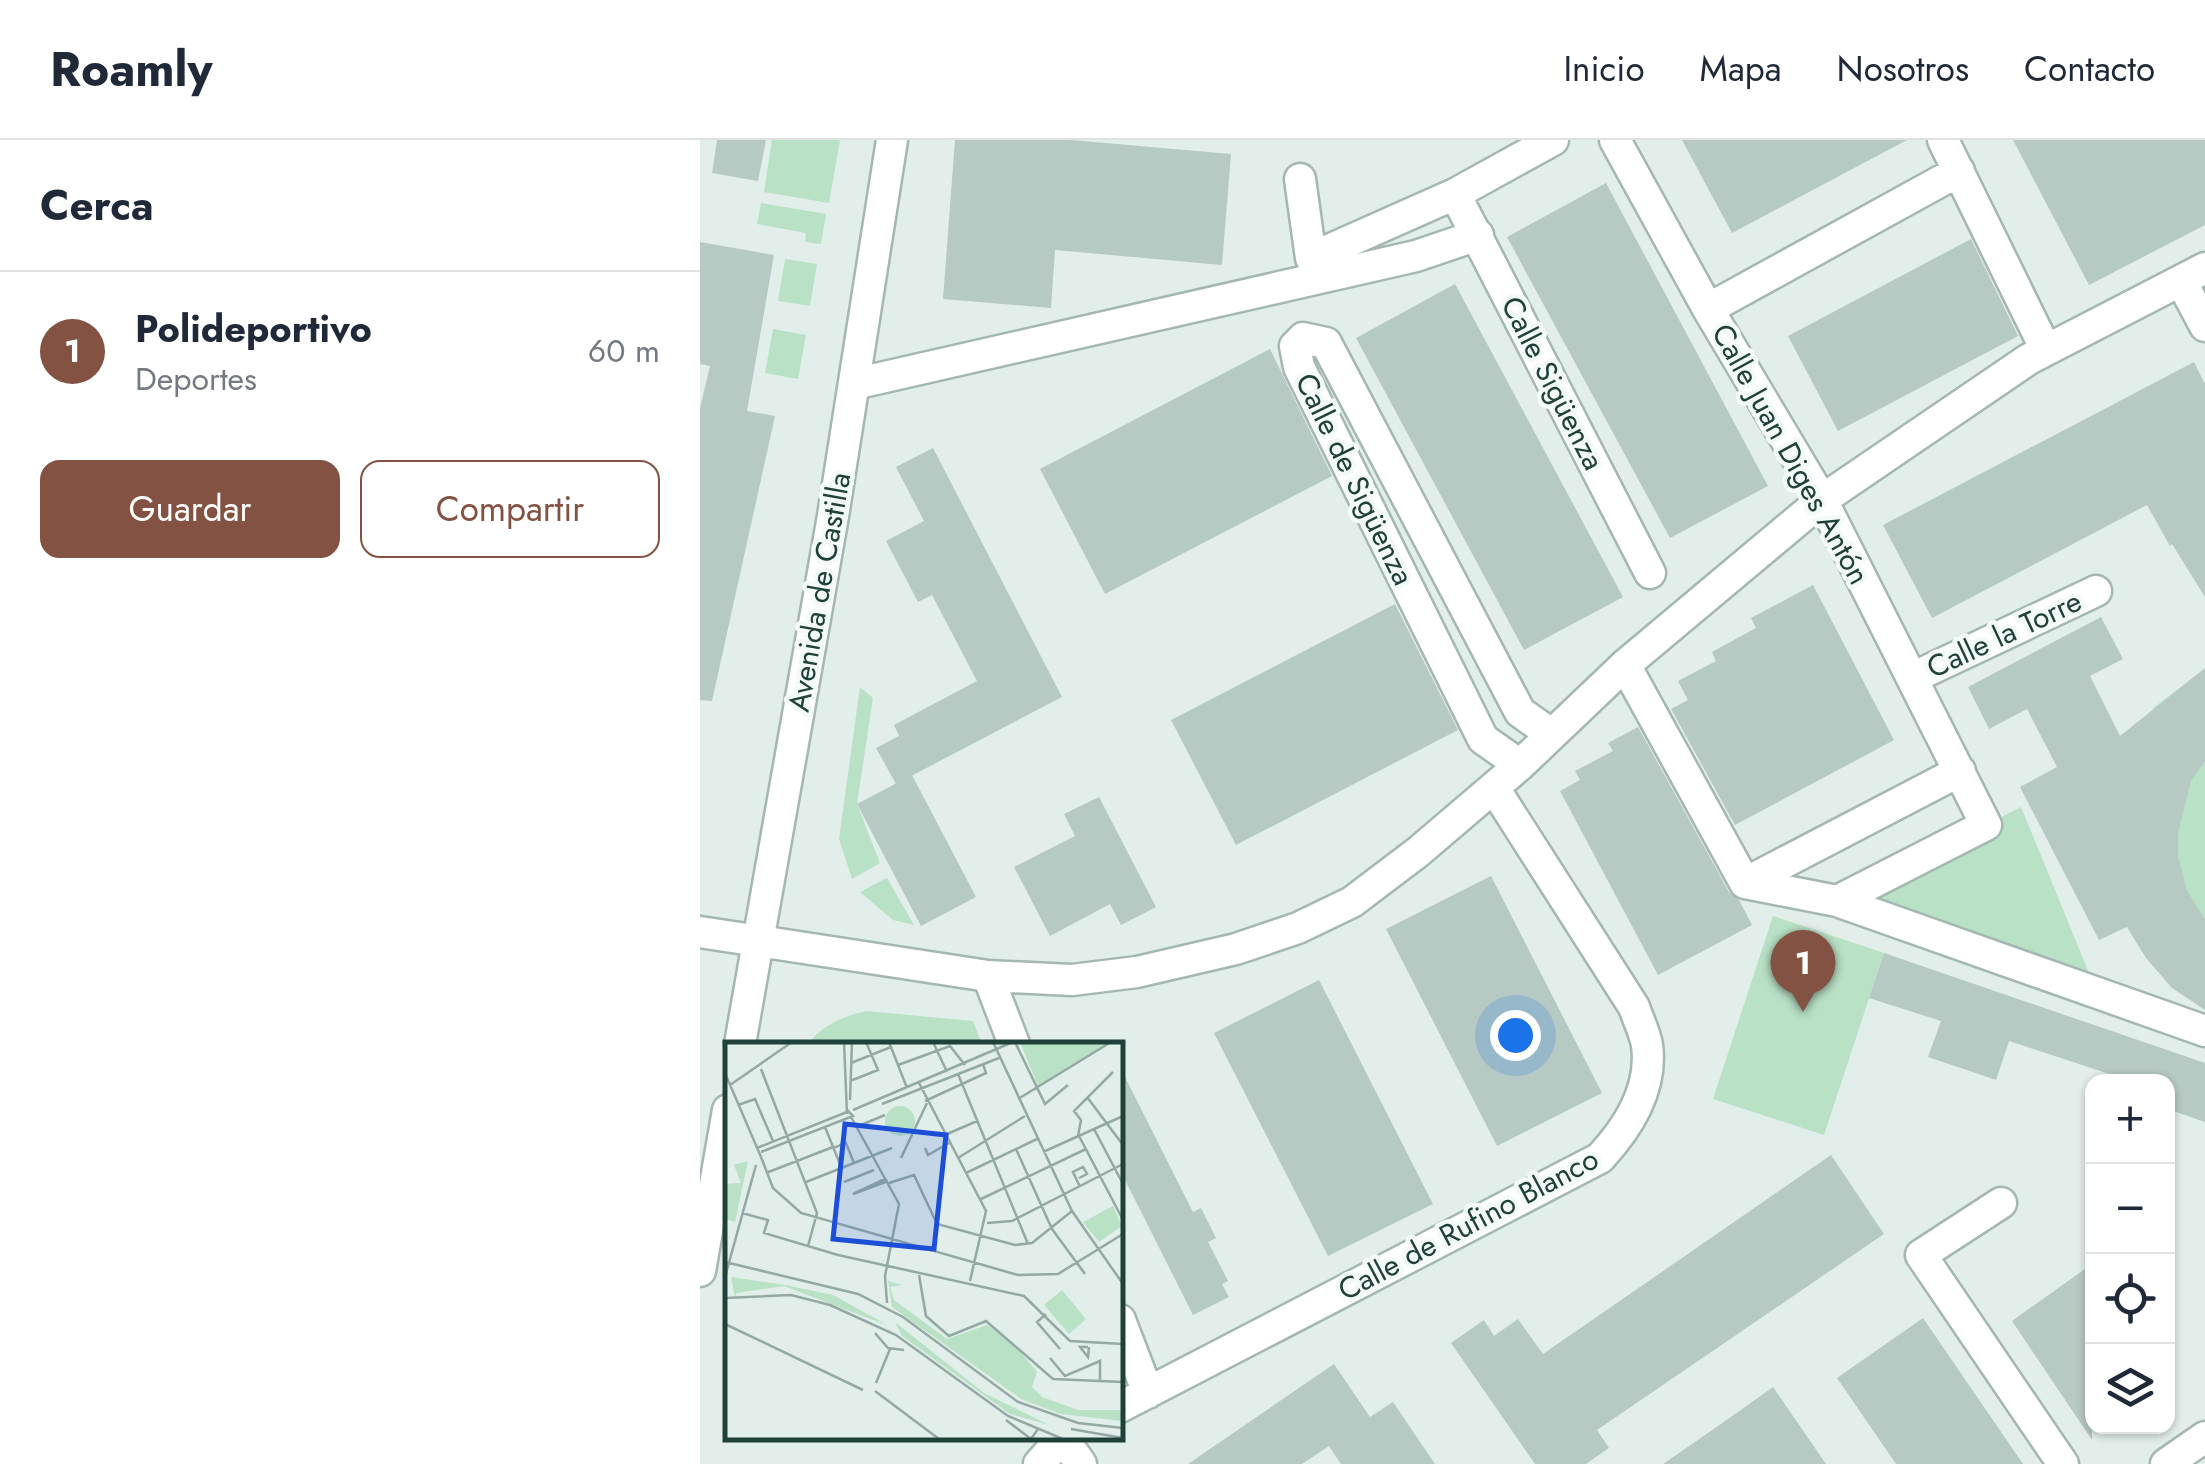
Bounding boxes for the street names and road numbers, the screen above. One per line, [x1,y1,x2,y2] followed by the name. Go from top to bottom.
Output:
[1491,289,1615,477] street label: Calle Sigüenza
[1701,316,1881,592] street label: Calle Juan Diges Antón
[1285,366,1425,592] street label: Calle de Sigüenza
[777,469,861,715] street label: Avenida de Castilla
[1919,579,2089,689] street label: Calle la Torre
[1330,1137,1606,1311] street label: Calle de Rufino Blanco

